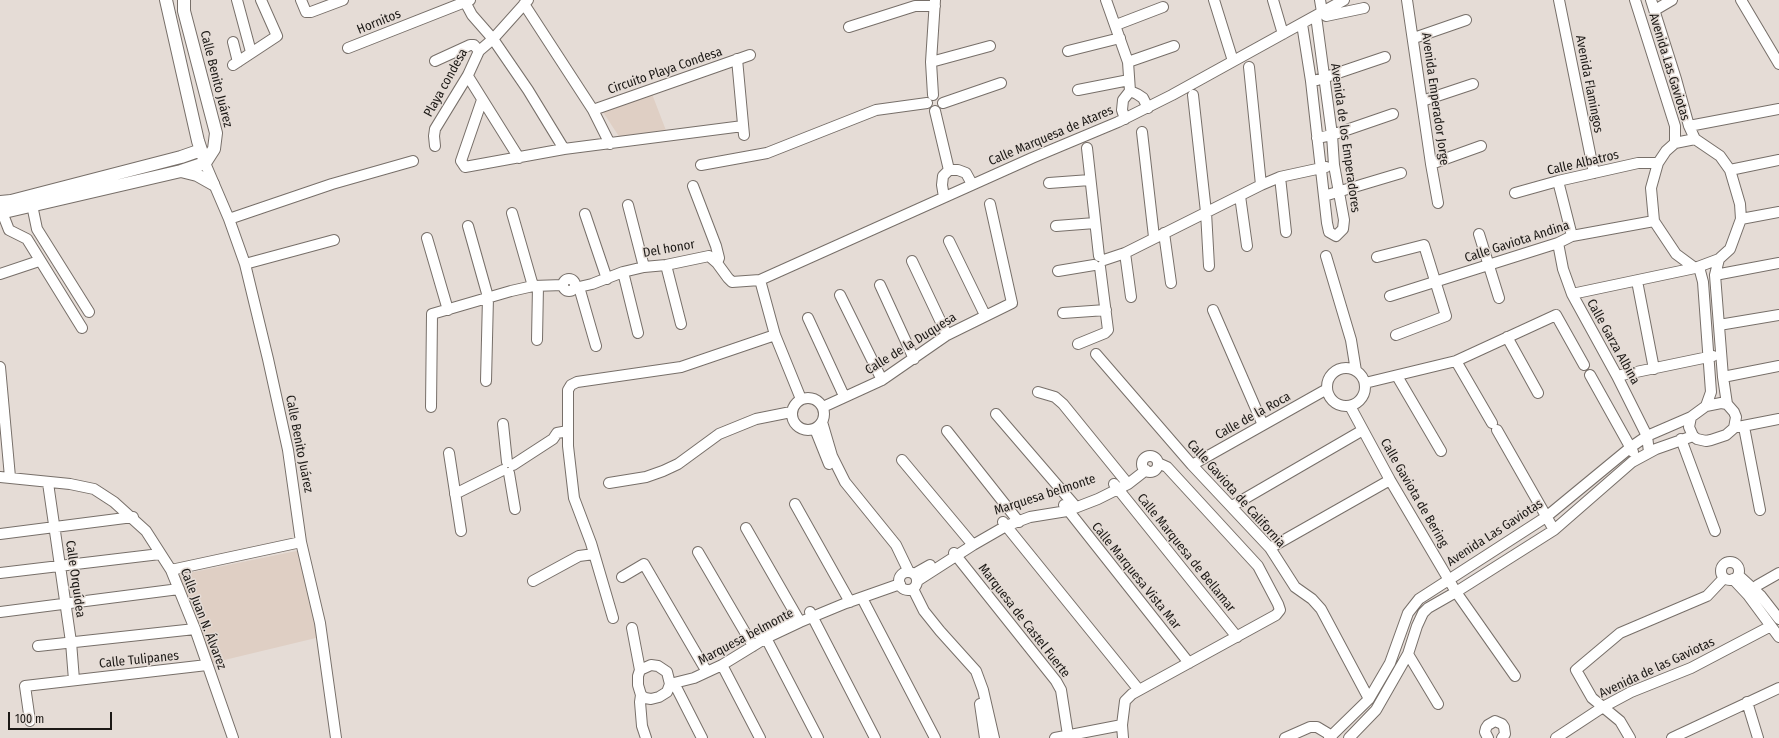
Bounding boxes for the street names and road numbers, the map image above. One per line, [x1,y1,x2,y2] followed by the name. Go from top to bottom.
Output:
[355,6,403,38] street label: Hornitos
[1645,11,1693,123] street label: Avenida Las Gaviotas
[196,29,236,129] street label: Calle Benito Juárez
[1418,32,1452,166] street label: Avenida Emperador Jorge
[1572,34,1606,134] street label: Avenida Flamingos
[606,44,724,98] street label: Circuito Playa Condesa
[421,46,471,120] street label: Playa condesa
[1327,62,1363,214] street label: Avenida de los Emperadores
[986,103,1116,169] street label: Calle Marquesa de Atares
[1546,147,1620,179] street label: Calle Albatros
[1463,218,1571,266] street label: Calle Gaviota Andina
[642,237,696,261] street label: Del honor
[1583,297,1643,387] street label: Calle Garza Albina
[863,310,959,378] street label: Calle de la Duquesa
[1213,389,1293,443] street label: Calle de la Roca
[282,394,316,494] street label: Calle Benito Juárez
[1377,436,1451,550] street label: Calle Gaviota de Bering
[1183,437,1289,551] street label: Calle Gaviota de California
[992,471,1098,519] street label: Marquesa belmonte
[1133,491,1239,615] street label: Calle Marquesa de Bellamar
[1444,496,1546,570] street label: Avenida Las Gaviotas
[1088,519,1184,633] street label: Calle Marquesa Vista Mar
[62,539,88,619] street label: Calle Orquídea
[975,561,1073,681] street label: Marquesa de Castel Fuerte
[177,566,229,672] street label: Calle Juan N. Álvarez
[696,605,796,669] street label: Marquesa belmonte
[1597,634,1717,702] street label: Avenida de las Gaviotas
[98,648,180,672] street label: Calle Tulipanes

